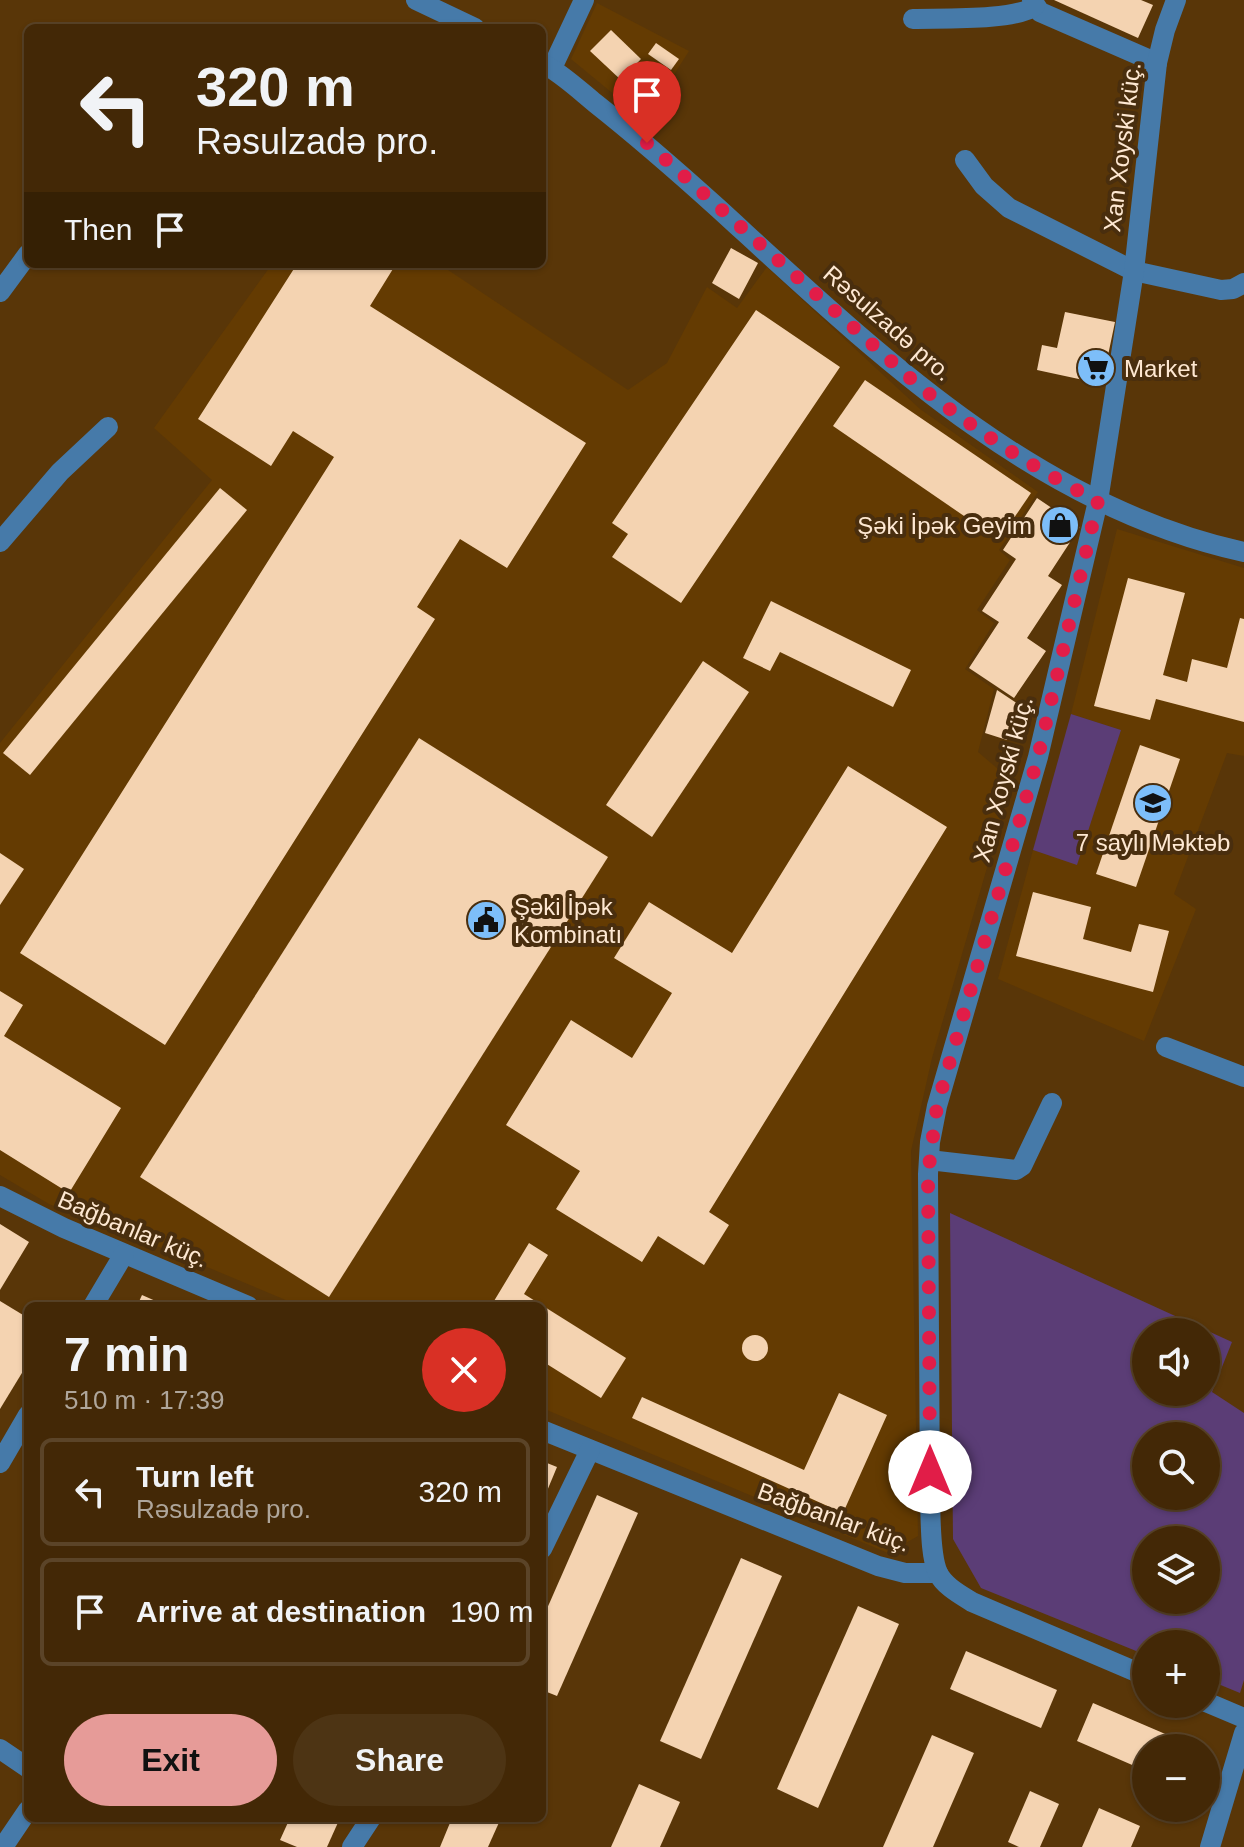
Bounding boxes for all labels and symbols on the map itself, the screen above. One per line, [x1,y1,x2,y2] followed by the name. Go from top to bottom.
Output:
[613,61,681,143] pin
[1098,61,1146,233] street label: Xan Xoyski küç.
[818,260,958,386] street label: Rəsulzadə pro.
[1075,347,1117,389] supermarket icon: Market
[1124,355,1198,382] place label: Market
[1039,504,1081,546] shop icon: Şəki İpək Geyim
[857,512,1032,539] place label: Şəki İpək Geyim
[968,693,1038,865] street label: Xan Xoyski küç.
[1132,782,1174,824] school or university icon: 7 saylı Məktəb
[1076,829,1230,856] place label: 7 saylı Məktəb
[514,893,622,948] place label: Şəki İpək Kombinatı
[465,899,507,941] public building icon: Şəki İpək Kombinatı
[54,1185,212,1273] street label: Bağbanlar küç.
[888,1430,972,1514] position arrow
[754,1477,914,1557] street label: Bağbanlar küç.

